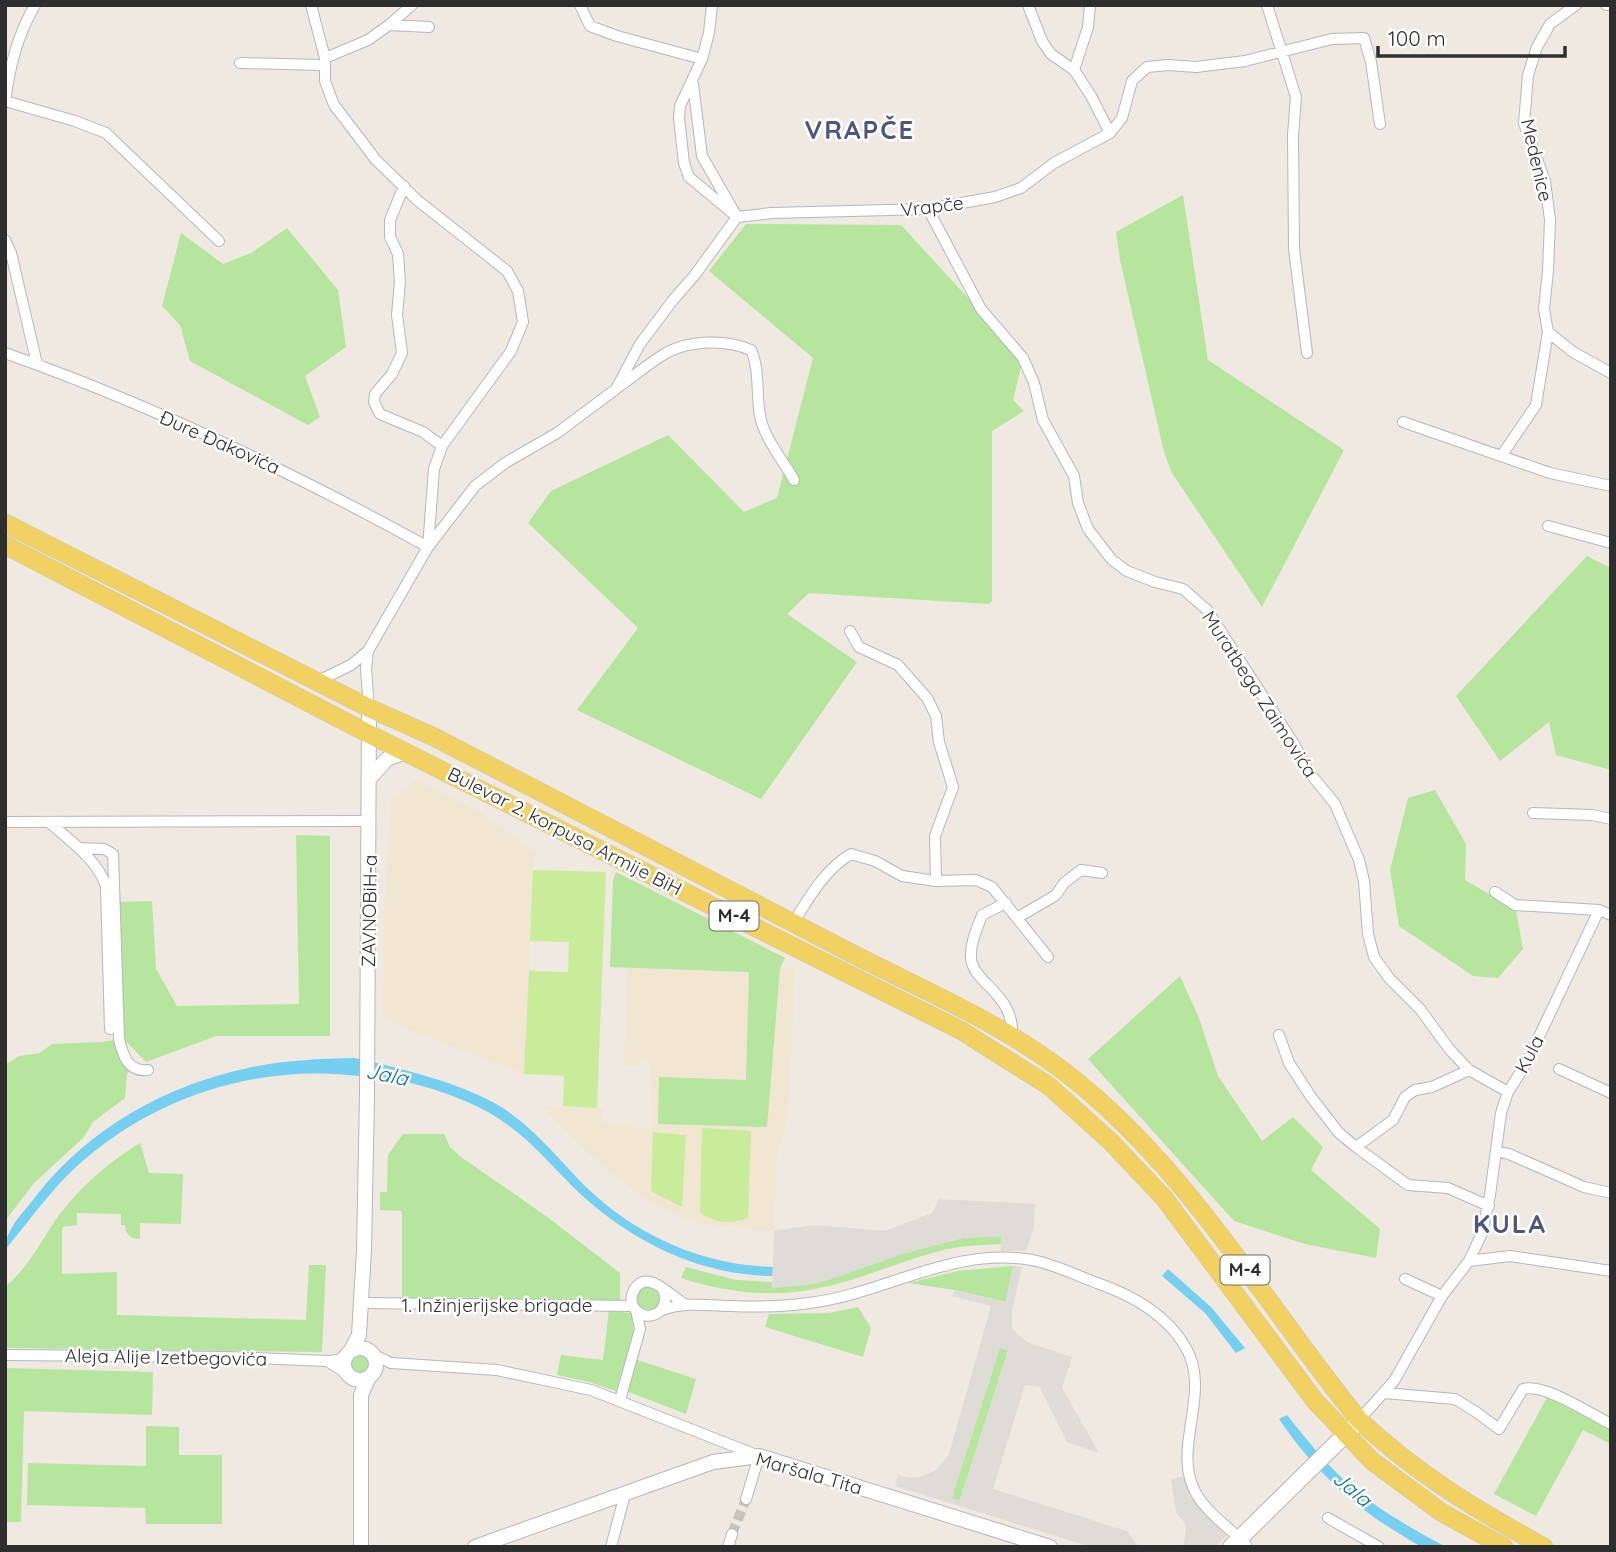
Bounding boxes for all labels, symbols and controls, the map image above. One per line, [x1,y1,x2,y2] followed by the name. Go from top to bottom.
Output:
[1378,14,1565,58] scale bar
[1388,25,1446,51] text: 100 m
[805,113,915,146] district label: VRAPČE
[1516,116,1558,204] street label: Medenice
[899,190,965,222] street label: Vrapče
[156,405,284,479] street label: Đure Đakovića
[1197,606,1323,782] street label: Muratbega Zaimovića
[444,761,686,901] street label: Bulevar 2. korpusa Armije BiH
[356,854,382,968] street label: ZAVNOBiH-a
[710,902,758,931] road number: M-4
[1509,1031,1549,1077] street label: Kula
[364,1057,412,1091] water label: Jala
[1473,1207,1547,1240] district label: KULA
[1220,1255,1270,1284] road number: M-4
[402,1293,592,1317] street label: 1. Inžinjerijske brigade
[65,1343,267,1371] street label: Aleja Alije Izetbegovića
[753,1446,865,1500] street label: Maršala Tita
[1328,1465,1378,1513] water label: Jala

